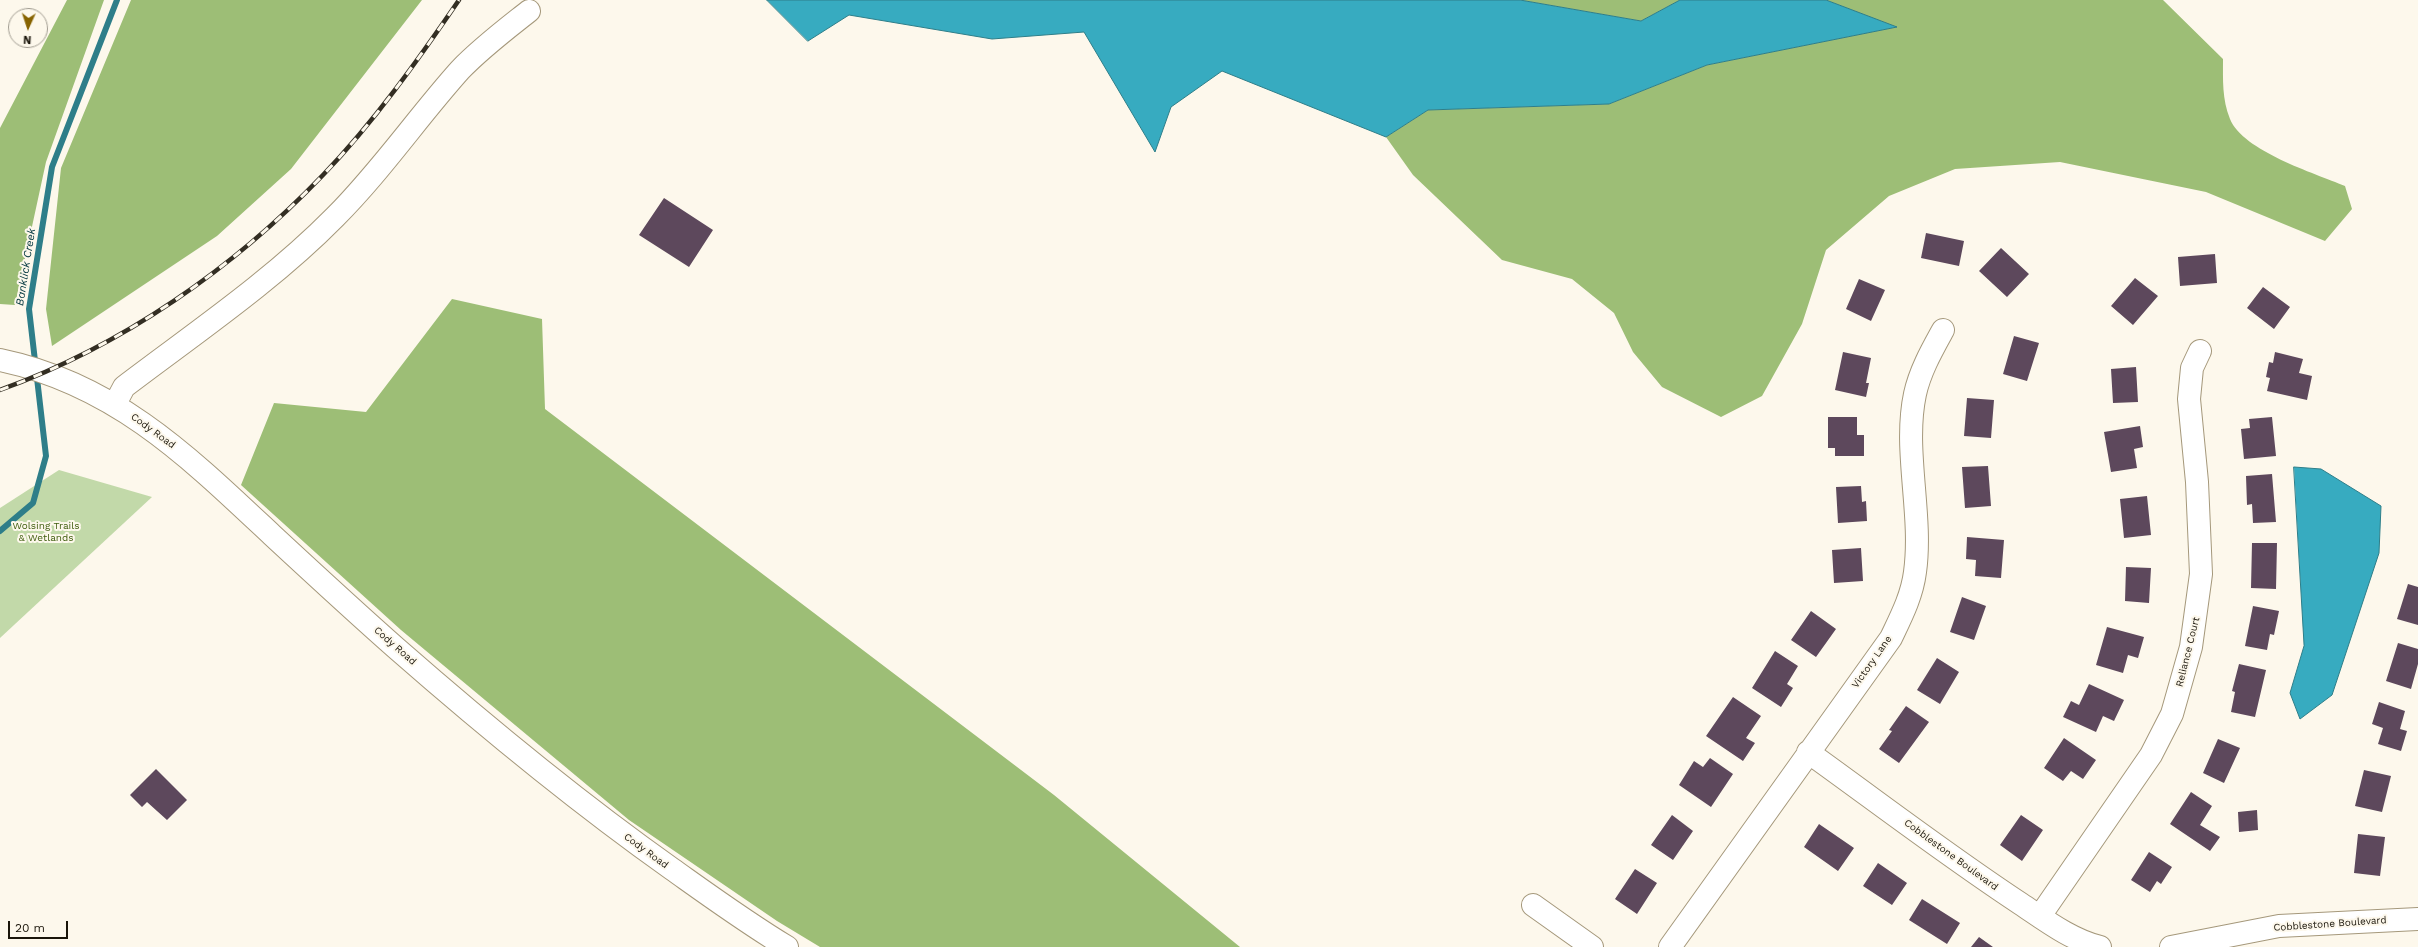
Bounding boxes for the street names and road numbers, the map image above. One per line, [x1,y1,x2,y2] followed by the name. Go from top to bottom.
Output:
[128,411,178,451] street label: Cody Road
[2174,616,2202,688] street label: Reliance Court
[371,624,419,668] street label: Cody Road
[1850,634,1894,690] street label: Victory Lane
[1902,817,2000,893] street label: Cobblestone Boulevard
[621,831,671,871] street label: Cody Road
[2273,914,2387,934] street label: Cobblestone Boulevard

